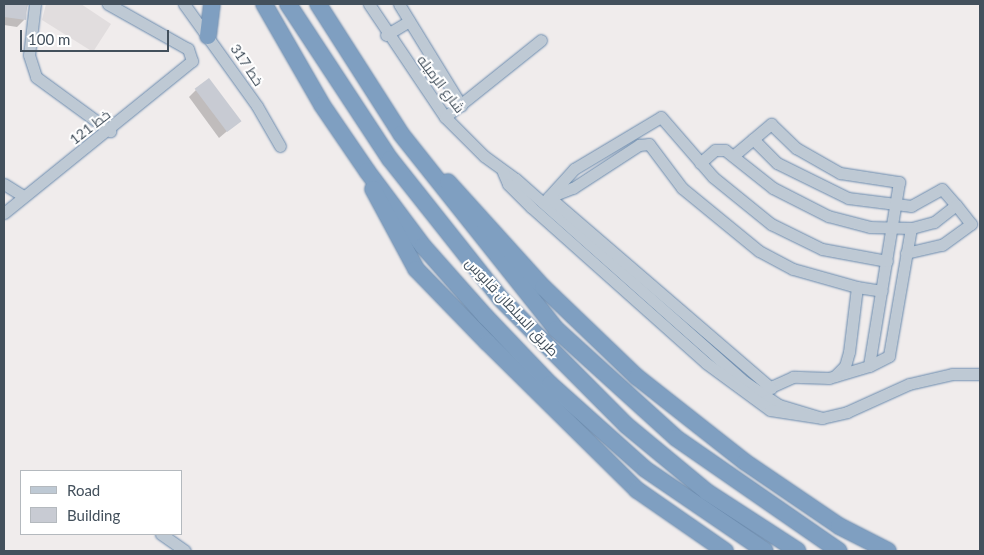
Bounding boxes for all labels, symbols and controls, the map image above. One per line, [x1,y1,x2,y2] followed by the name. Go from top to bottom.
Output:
[22,20,171,52] scale bar
[28,30,70,48] text: 100 m
[227,41,267,89] street label: خط 317
[414,52,468,116] street label: شارع الرميله
[66,106,114,148] street label: خط 121
[462,254,562,360] street label: طريق السلطان قابوس
[20,470,182,535] legend
[67,481,100,499] text: Road
[67,506,120,524] text: Building

